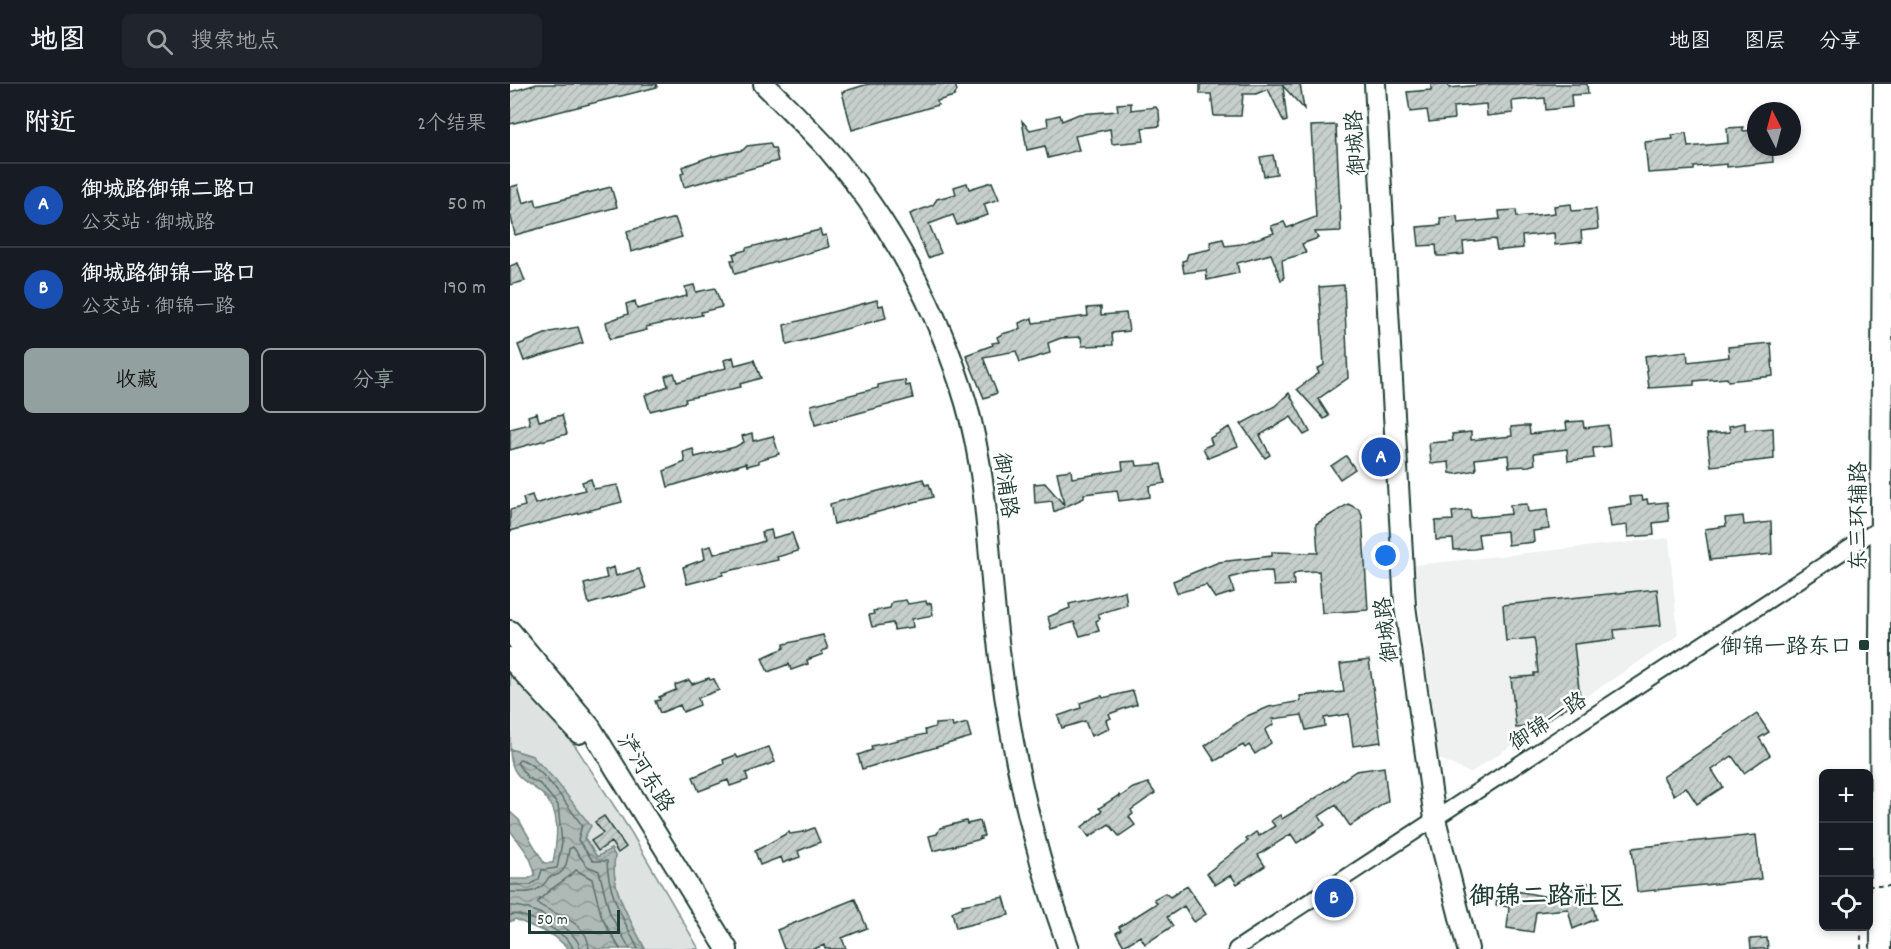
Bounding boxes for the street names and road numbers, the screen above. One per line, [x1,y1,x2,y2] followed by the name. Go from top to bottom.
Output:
[1340,109,1375,177] street label: 御城路
[984,451,1023,520] street label: 御浦路
[1845,461,1876,571] street label: 东三环辅路
[1369,595,1408,664] street label: 御城路
[1504,686,1594,760] street label: 御锦一路
[608,728,680,819] street label: 浐河东路

